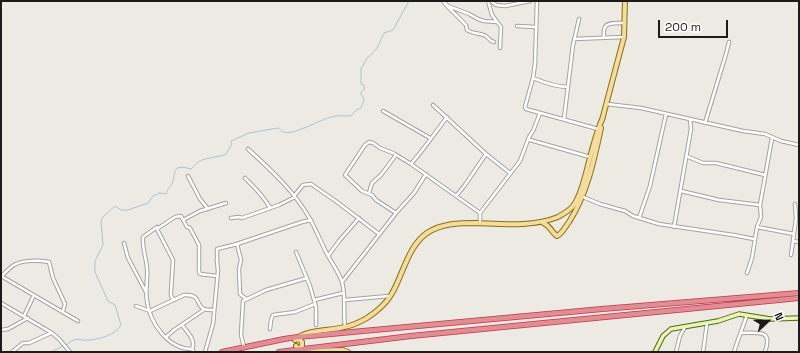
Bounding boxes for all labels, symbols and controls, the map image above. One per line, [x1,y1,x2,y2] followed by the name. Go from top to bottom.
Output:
[660,12,730,38] scale bar
[665,19,701,35] text: 200 m
[748,301,788,341] north arrow
[771,310,787,323] text: N

